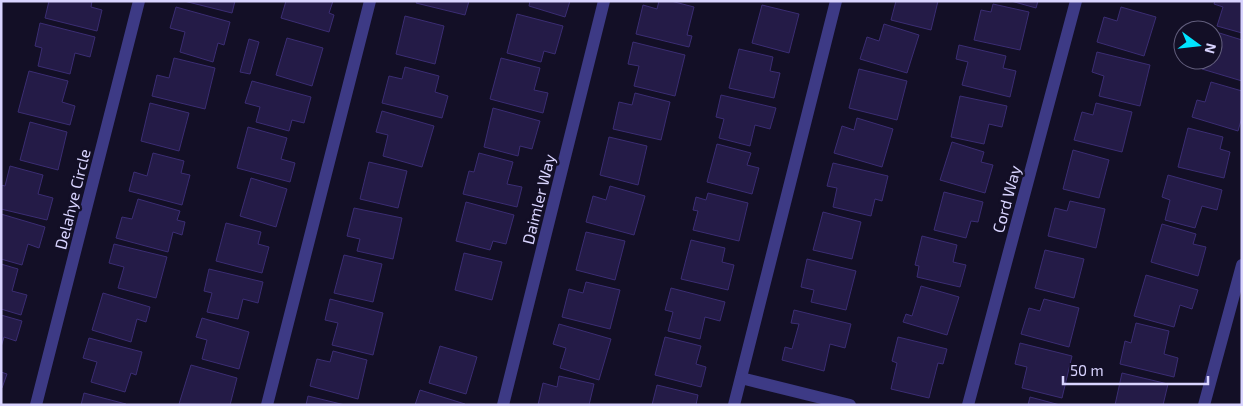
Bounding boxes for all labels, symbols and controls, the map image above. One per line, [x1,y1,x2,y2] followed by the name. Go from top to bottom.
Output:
[1173,20,1223,70] north arrow
[1202,41,1221,56] text: N
[50,147,94,251] street label: Delahye Circle
[518,151,559,246] street label: Daimler Way
[988,163,1024,235] street label: Cord Way
[1063,354,1208,386] scale bar
[1070,361,1104,379] text: 50 m

